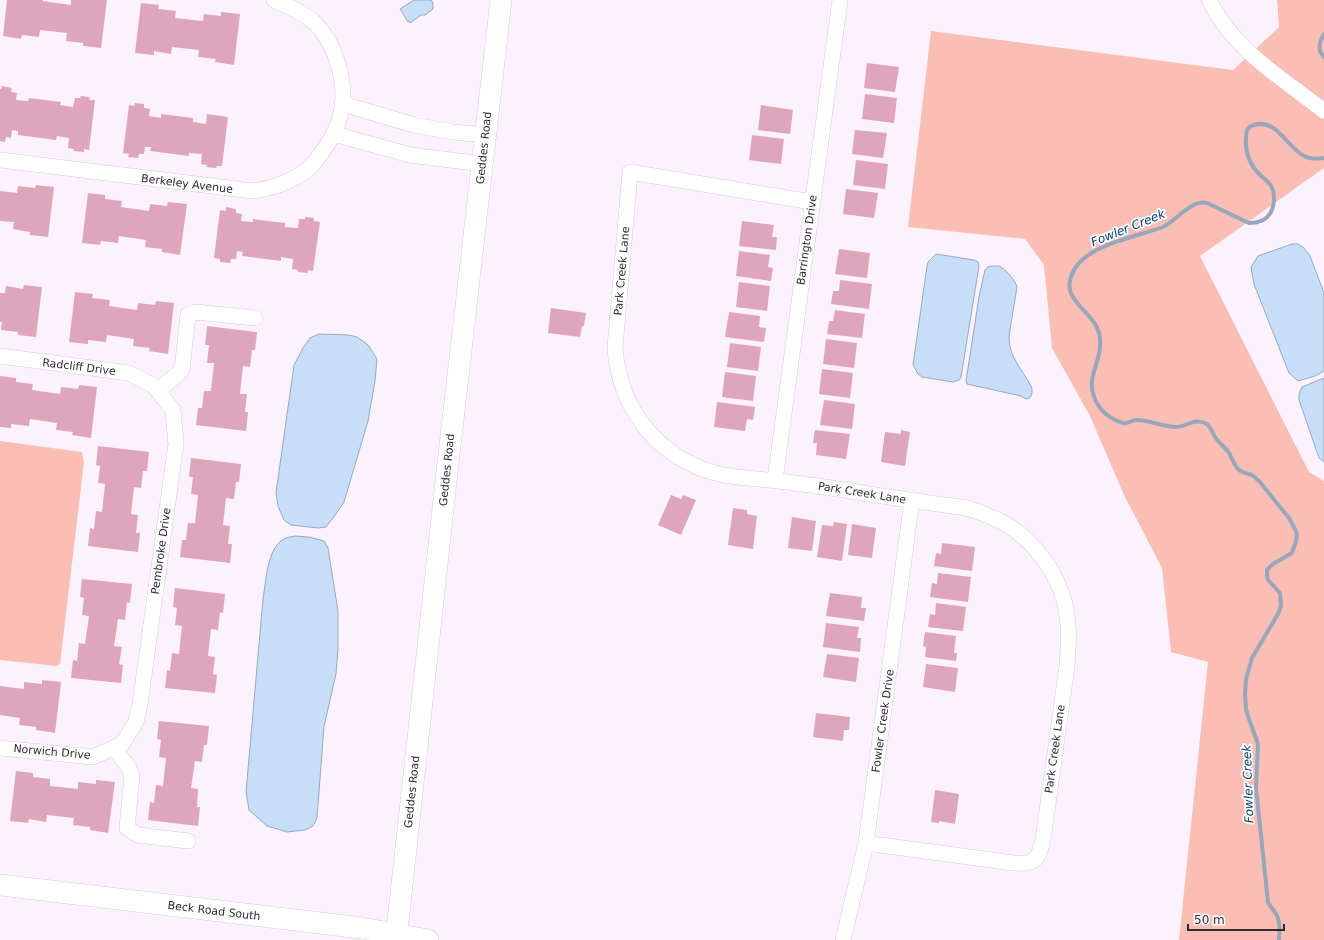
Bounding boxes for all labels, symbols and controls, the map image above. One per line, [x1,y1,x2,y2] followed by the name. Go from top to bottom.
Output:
[474,111,494,185] street label: Geddes Road
[140,172,234,196] street label: Berkeley Avenue
[794,194,820,286] street label: Barrington Drive
[1089,206,1168,249] water label: Fowler Creek
[612,226,632,316] street label: Park Creek Lane
[42,356,117,378] street label: Radcliff Drive
[437,433,457,507] street label: Geddes Road
[817,480,907,506] street label: Park Creek Lane
[148,507,174,595] street label: Pembroke Drive
[869,668,897,773] street label: Fowler Creek Drive
[1042,704,1068,794] street label: Park Creek Lane
[13,742,91,762] street label: Norwich Drive
[1240,743,1256,824] water label: Fowler Creek
[402,755,422,829] street label: Geddes Road
[167,899,261,923] street label: Beck Road South
[1188,906,1284,932] scale bar
[1194,913,1225,927] text: 50 m

